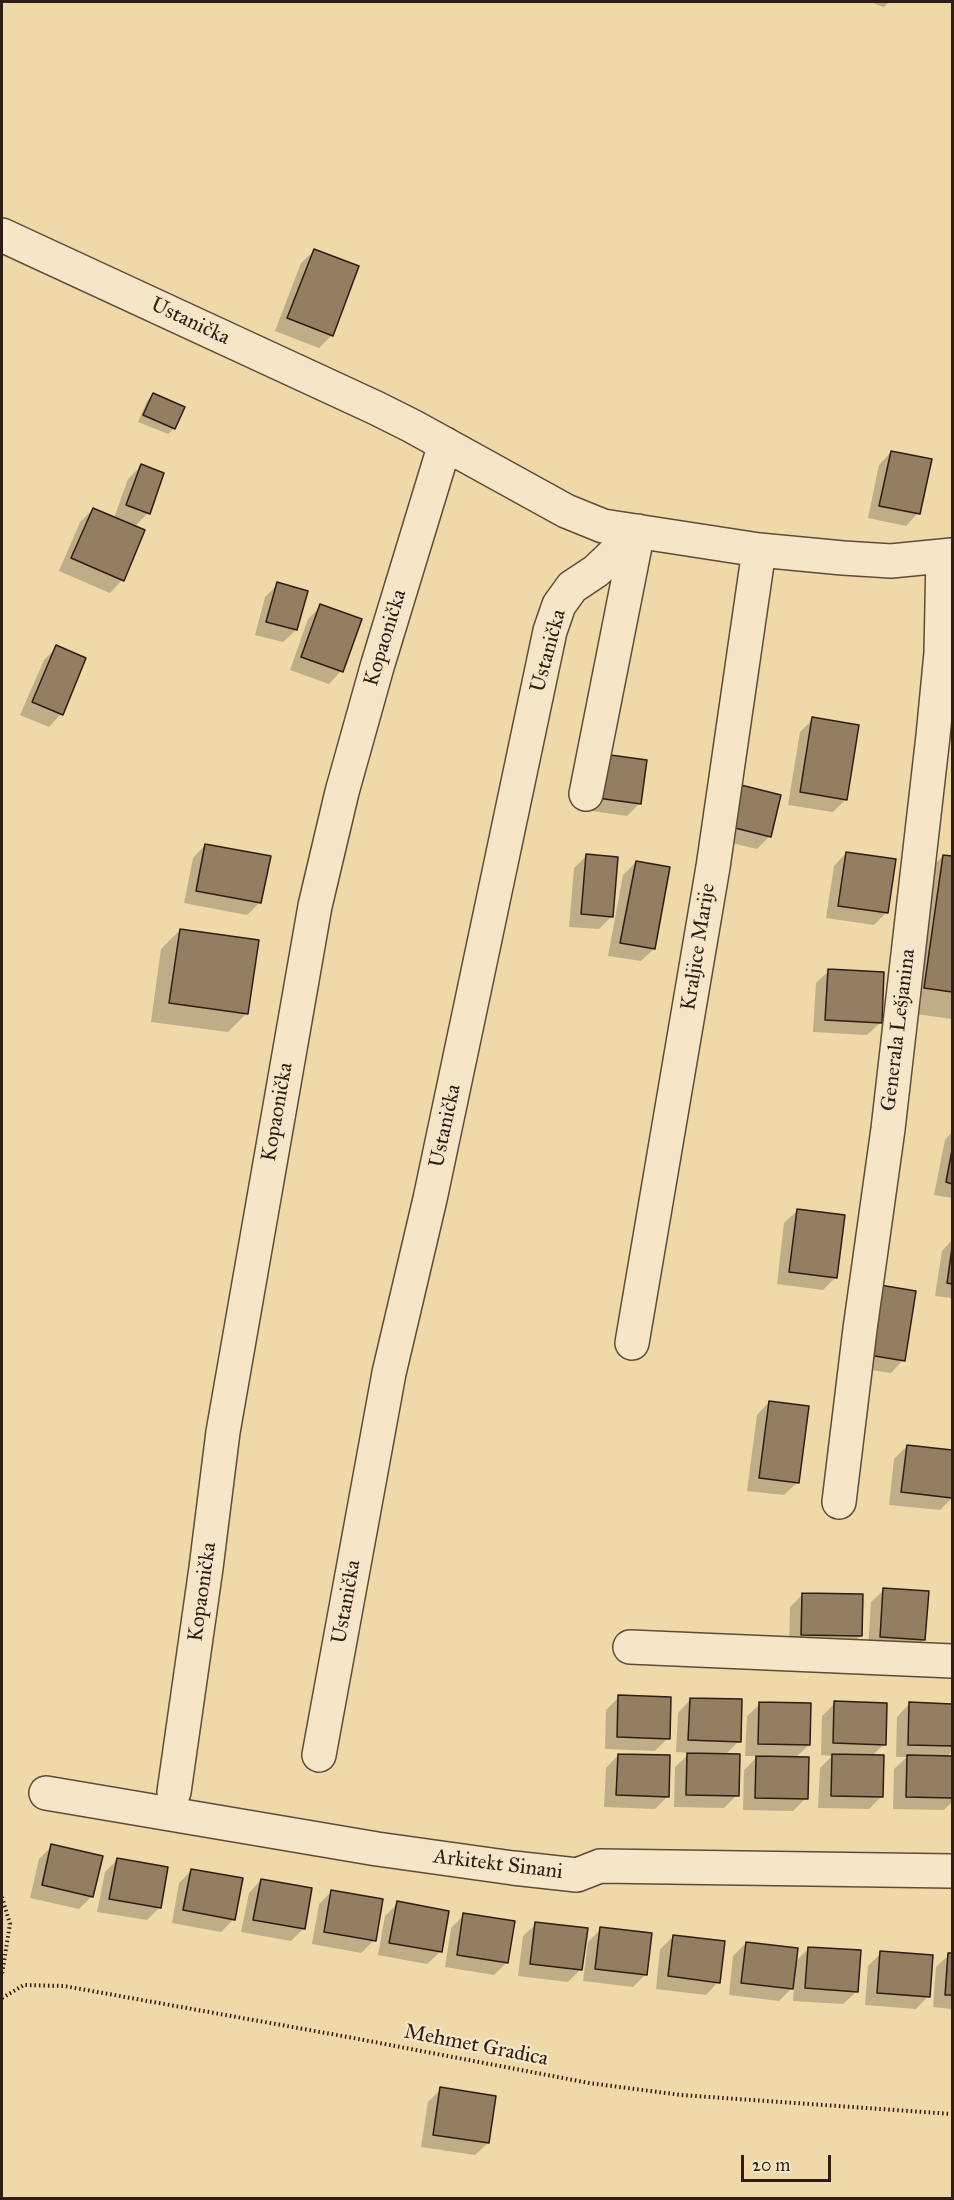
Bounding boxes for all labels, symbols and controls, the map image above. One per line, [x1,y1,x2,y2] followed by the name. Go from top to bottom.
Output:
[146,293,234,351] street label: Ustanička
[359,586,413,690] street label: Kopaonička
[526,607,572,695] street label: Ustanička
[677,882,721,1012] street label: Kraljice Marije
[877,947,921,1113] street label: Generala Lešjanina
[257,1061,299,1163] street label: Kopaonička
[425,1082,467,1170] street label: Ustanička
[184,1541,222,1643] street label: Kopaonička
[327,1558,367,1646] street label: Ustanička
[432,1845,564,1885] street label: Arkitekt Sinani
[402,2020,550,2072] street label: Mehmet Gradica
[744,2143,834,2181] scale bar
[752,2154,790,2176] text: 20 m

